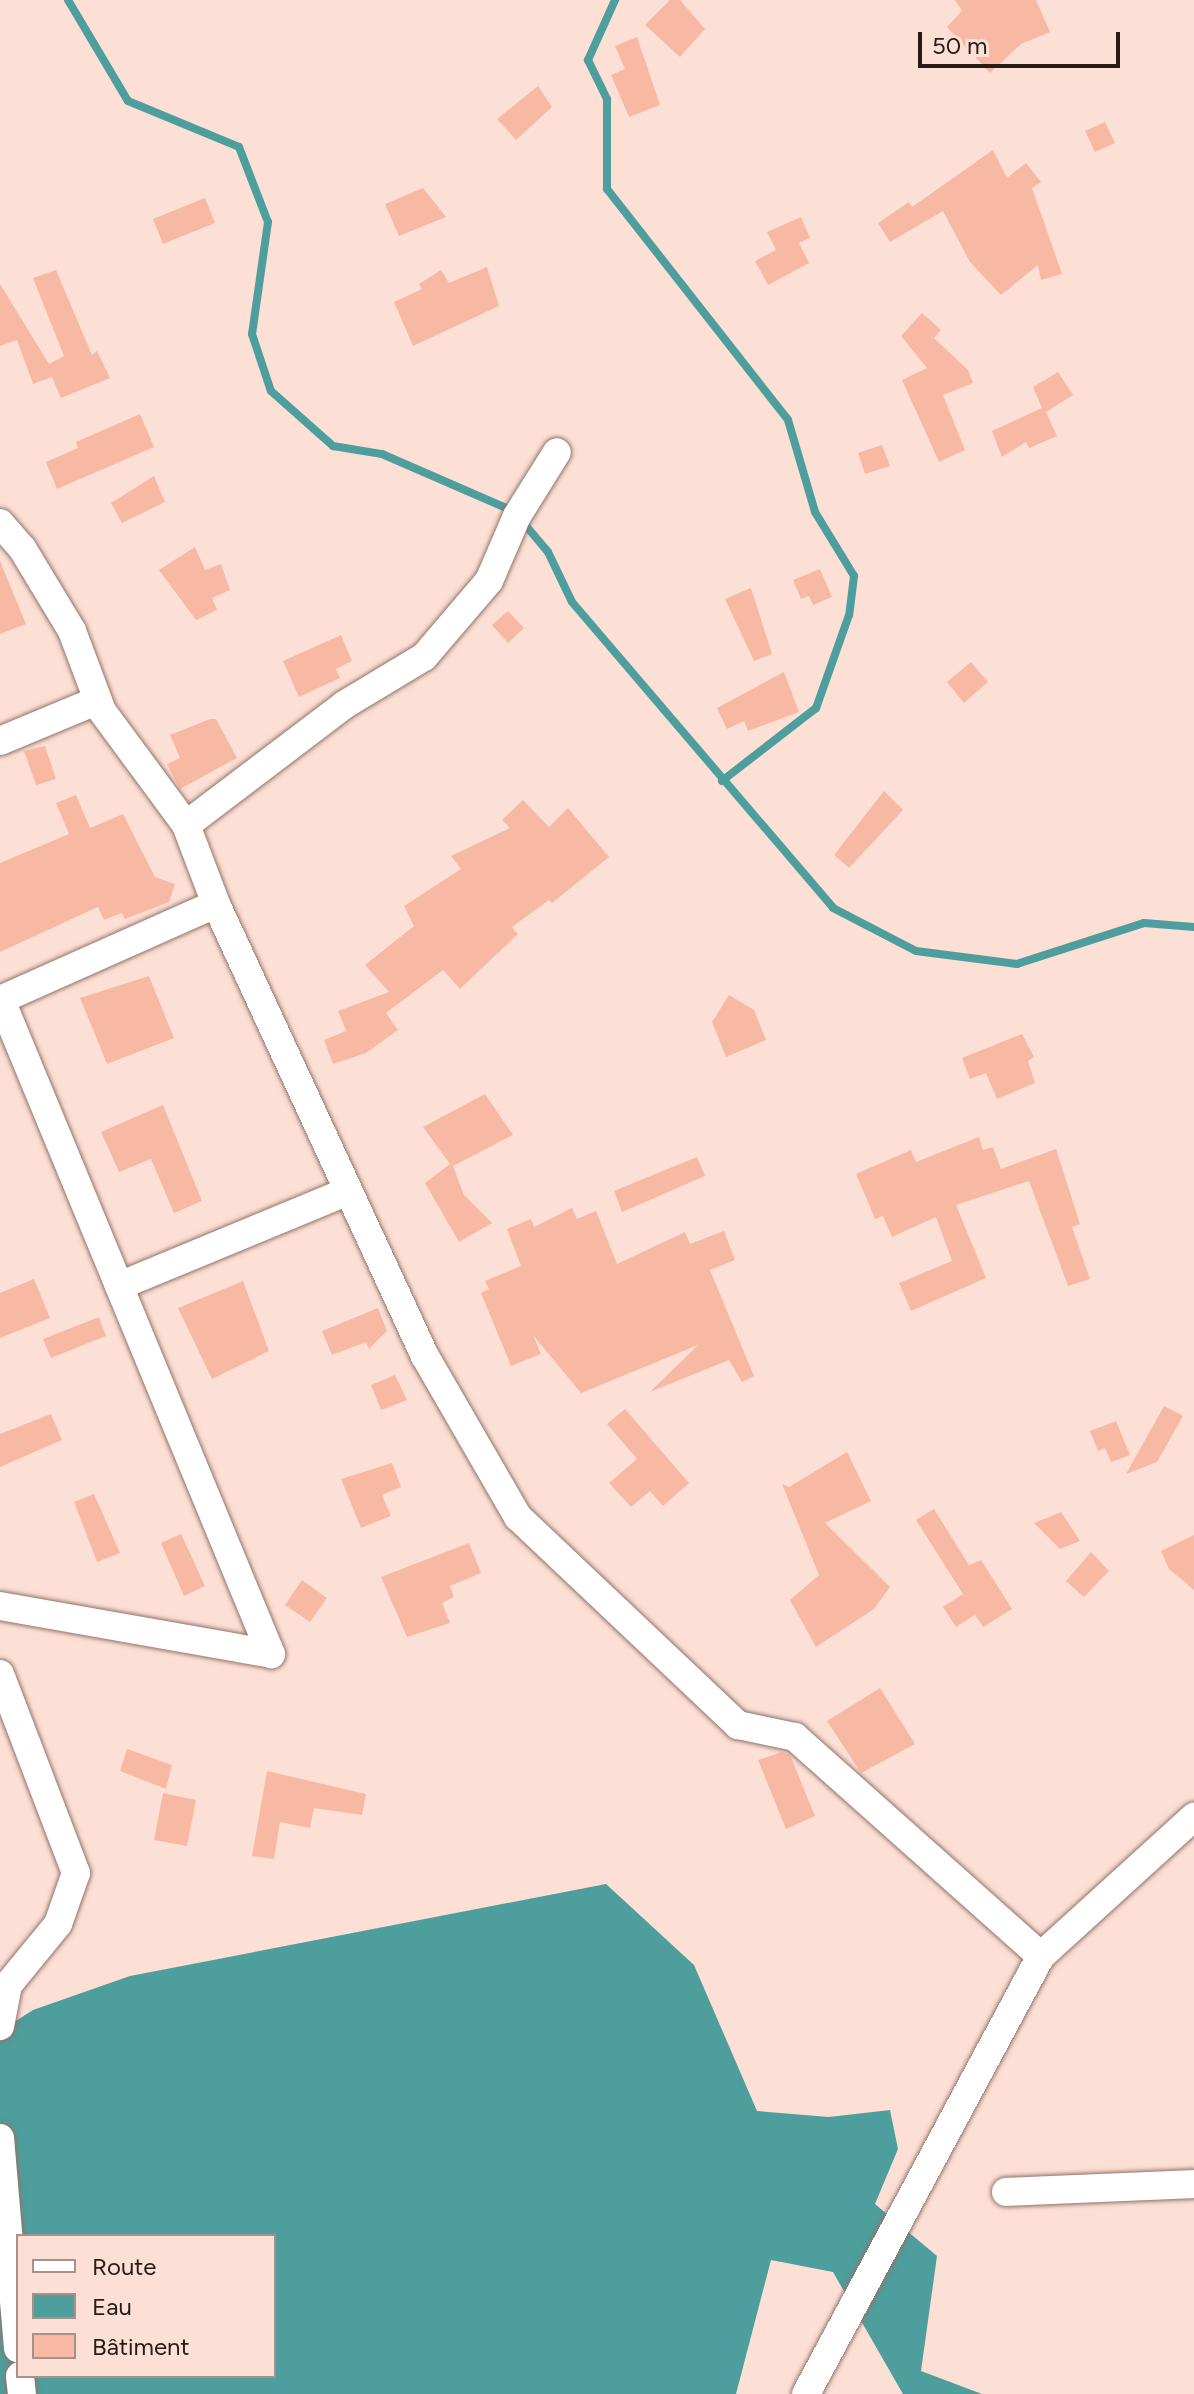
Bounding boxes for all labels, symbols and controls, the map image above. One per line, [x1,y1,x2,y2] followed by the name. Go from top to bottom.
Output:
[922,16,1124,66] scale bar
[932,31,988,60] text: 50 m
[16,2234,276,2378] legend
[92,2252,156,2281] text: Route
[92,2292,132,2321] text: Eau
[92,2332,190,2361] text: Bâtiment

